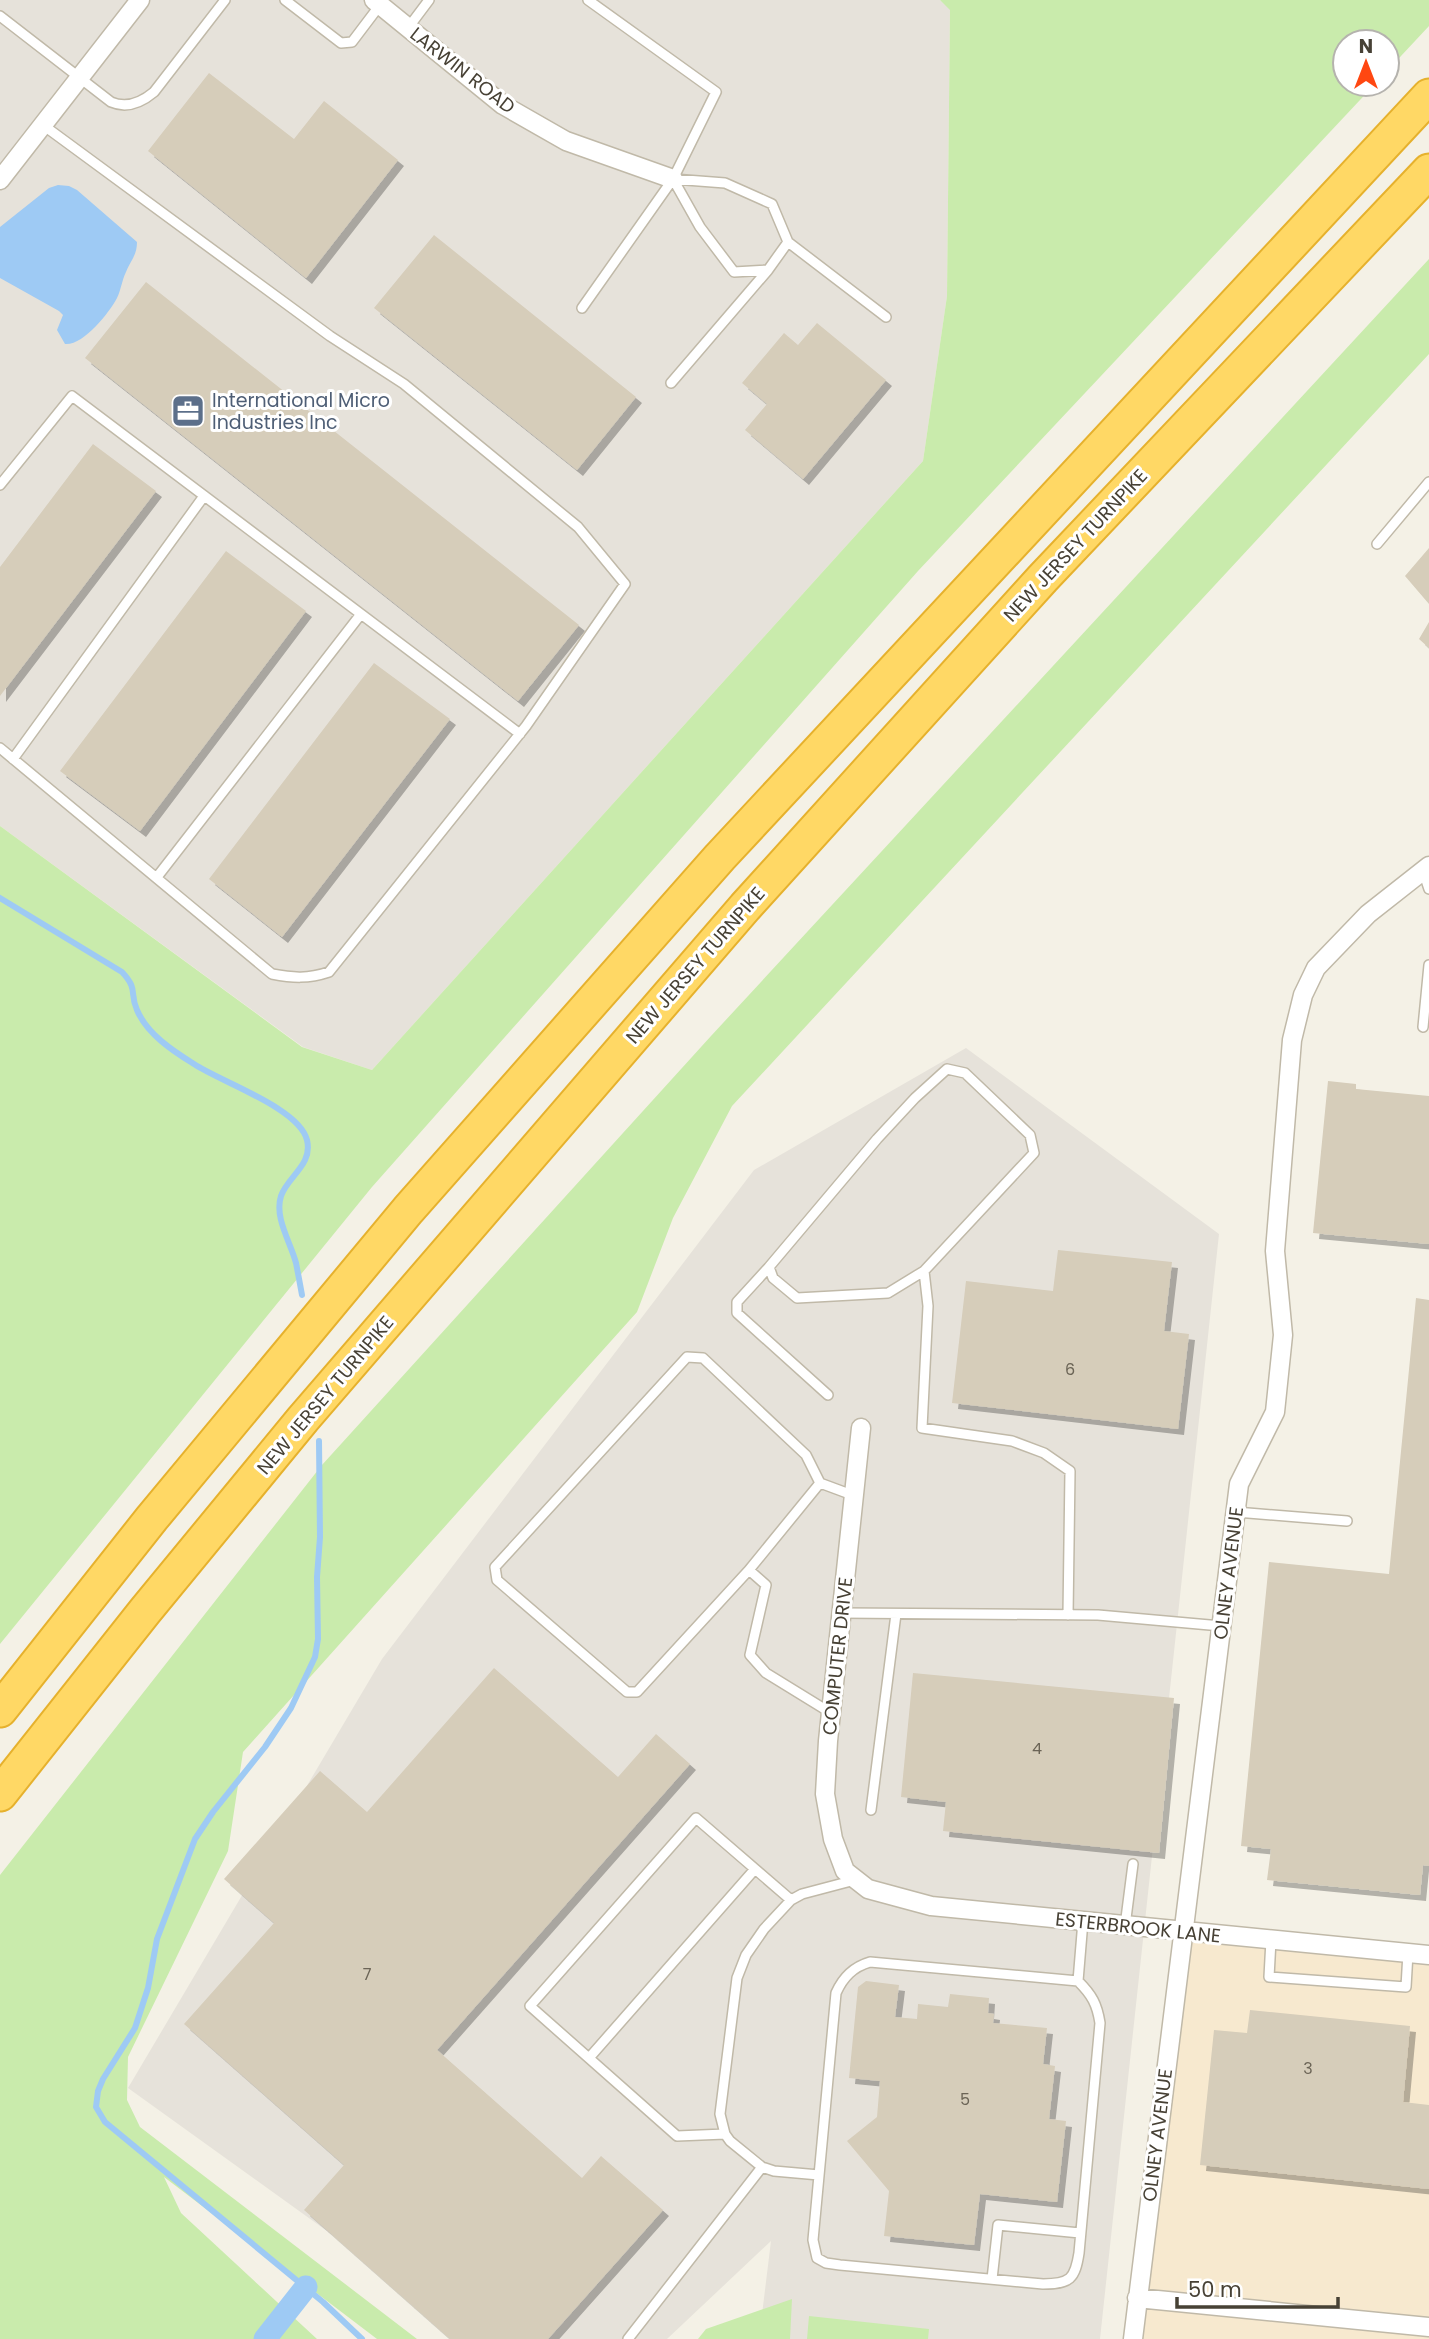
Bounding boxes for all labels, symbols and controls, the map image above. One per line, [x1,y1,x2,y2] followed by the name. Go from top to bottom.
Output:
[404,21,521,120] street label: LARWIN ROAD
[1331,28,1401,98] north arrow
[1359,33,1373,60] text: N
[212,387,390,436] place label: International Micro Industries Inc
[169,392,207,430] office icon: International Micro Industries Inc
[997,463,1153,628] street label: NEW JERSEY TURNPIKE
[620,881,771,1050] street label: NEW JERSEY TURNPIKE
[251,1310,400,1481] street label: NEW JERSEY TURNPIKE
[1065,1358,1075,1381] house number: 6
[1207,1505,1250,1641] street label: OLNEY AVENUE
[816,1576,859,1736] street label: COMPUTER DRIVE
[1032,1737,1042,1760] house number: 4
[1054,1905,1222,1950] street label: ESTERBROOK LANE
[363,1963,372,1986] house number: 7
[1303,2057,1313,2080] house number: 3
[1136,2067,1179,2203] street label: OLNEY AVENUE
[960,2088,970,2111] house number: 5
[1177,2266,1338,2310] scale bar
[1188,2275,1242,2304] text: 50 m

